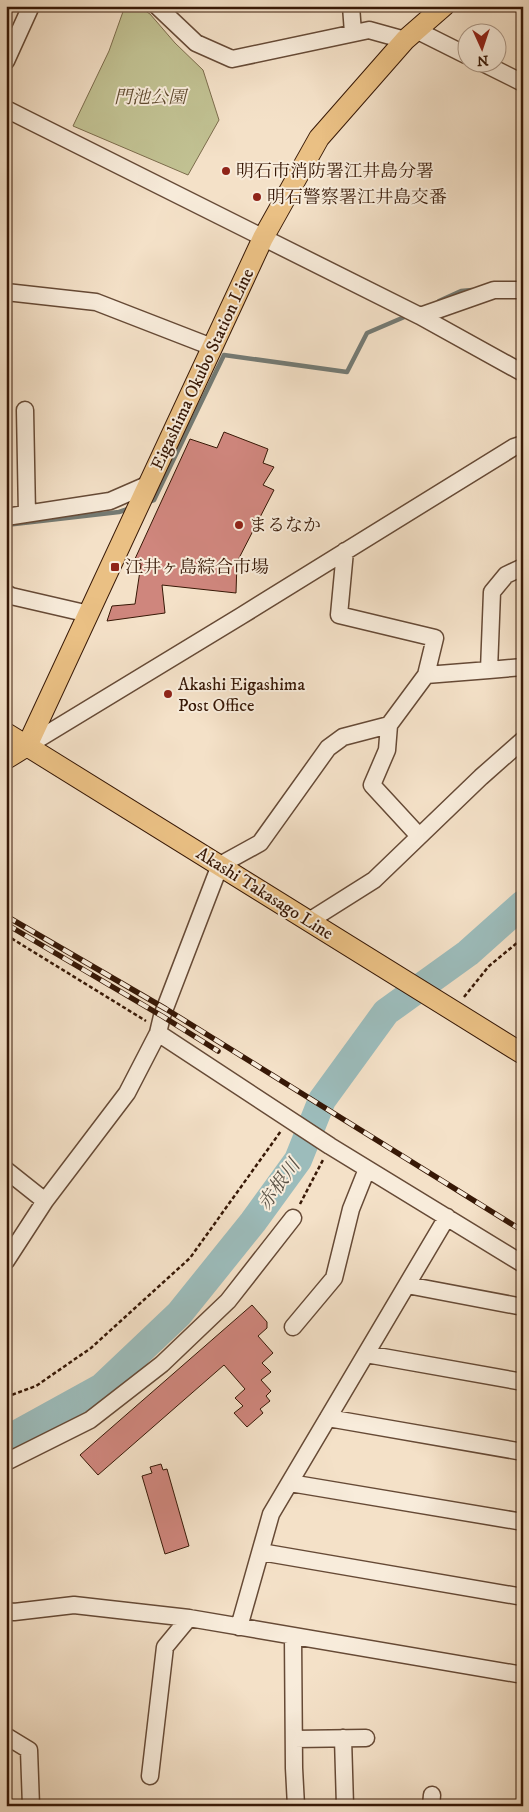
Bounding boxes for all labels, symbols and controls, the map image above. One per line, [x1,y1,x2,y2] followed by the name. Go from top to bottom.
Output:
[456,22,506,72] north arrow
[476,51,489,69] text: N
[114,87,189,109] park label: 門池公園
[236,161,434,183] place label: 明石市消防署江井島分署
[220,165,232,177] marker: 明石市消防署江井島分署
[267,187,447,209] place label: 明石警察署江井島交番
[251,191,263,203] marker: 明石警察署江井島交番
[146,265,259,474] street label: Eigashima Okubo Station Line
[249,515,321,537] place label: まるなか
[233,519,245,531] marker: まるなか
[125,557,269,579] place label: 江井ヶ島綜合市場
[109,561,121,573] marker: 江井ヶ島綜合市場
[178,674,305,717] place label: Akashi Eigashima Post Office
[162,688,174,700] marker: Akashi Eigashima Post Office
[192,843,337,945] street label: Akashi Takasago Line
[253,1153,306,1215] water label: 赤根川

